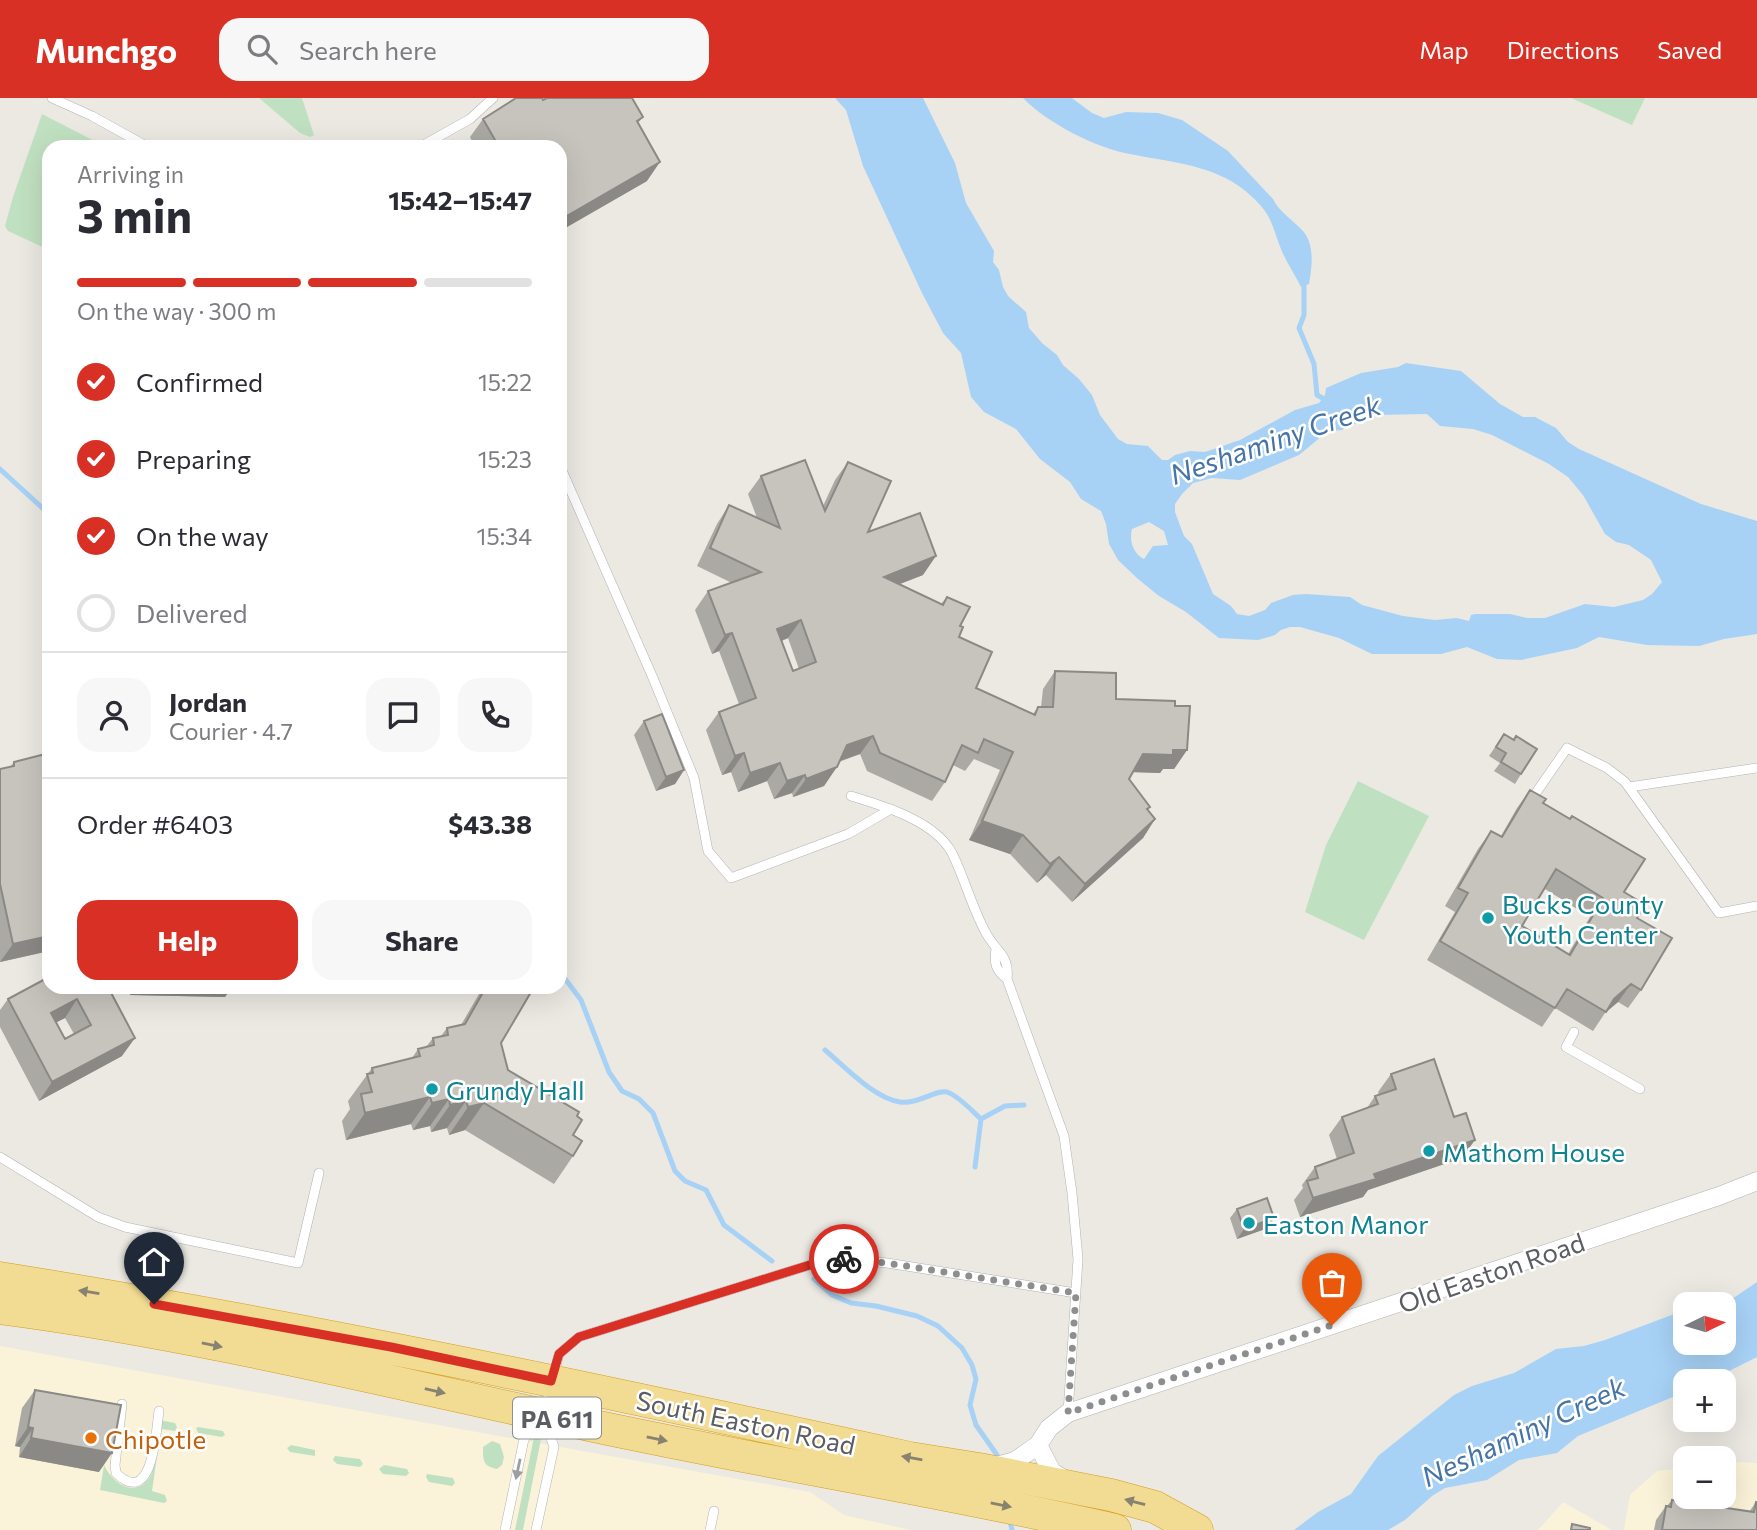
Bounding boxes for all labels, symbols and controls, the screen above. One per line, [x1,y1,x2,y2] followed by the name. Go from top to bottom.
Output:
[219,18,709,81] search box
[35,29,177,70] text: Munchgo
[243,30,281,68] icon: search
[299,34,437,65] text: Search here
[1419,35,1469,64] text: Map
[1507,35,1619,64] text: Directions
[1657,35,1722,64] text: Saved
[77,160,184,188] text: Arriving in
[388,184,532,215] text: 15:42–15:47
[77,186,192,242] text: 3 min
[77,297,276,325] text: On the way · 300 m
[77,363,115,401] icon: check
[136,366,263,397] text: Confirmed
[478,368,532,396] text: 15:22
[1165,387,1386,491] water label: Neshaminy Creek
[77,440,115,478] icon: check
[136,443,251,474] text: Preparing
[478,445,532,473] text: 15:23
[77,517,115,555] icon: check
[136,520,269,551] text: On the way
[477,522,532,550] text: 15:34
[136,597,247,628] text: Delivered
[77,678,151,752] button: person
[366,678,440,752] button: chat
[458,678,532,752] button: phone
[169,686,247,717] text: Jordan
[169,717,293,745] text: Courier · 4.7
[77,808,233,839] text: Order #6403
[448,808,532,839] text: $43.38
[1502,888,1664,949] place label: Bucks County Youth Center
[77,900,298,980] button: Help
[312,900,532,980] button: Share
[1480,910,1496,926] marker: Bucks County Youth Center
[446,1074,585,1105] place label: Grundy Hall
[424,1081,440,1097] marker: Grundy Hall
[1443,1136,1625,1167] place label: Mathom House
[1421,1143,1437,1159] marker: Mathom House
[1263,1208,1429,1239] place label: Easton Manor
[1241,1215,1257,1231] marker: Easton Manor
[809,1224,879,1294] courier
[1394,1226,1588,1318] street label: Old Easton Road
[124,1232,184,1304] pin
[825,1240,863,1278] icon: bike
[135,1243,173,1281] icon: home
[1302,1253,1362,1325] pin
[1313,1264,1351,1302] icon: bag
[78,1286,100,1297] one-way arrow
[1673,1292,1736,1354] north arrow
[1673,1292,1736,1509] map controls
[201,1339,223,1350] one-way arrow
[1416,1369,1631,1493] water label: Neshaminy Creek
[1673,1369,1736,1432] button: +
[634,1384,858,1460] street label: South Easton Road
[424,1386,446,1397] one-way arrow
[513,1398,601,1438] road number: PA 611
[105,1423,206,1454] place label: Chipotle
[83,1430,99,1446] marker: Chipotle
[646,1434,668,1445] one-way arrow
[1673,1446,1736,1509] button: −
[901,1452,923,1463] one-way arrow
[512,1458,523,1480] one-way arrow
[1124,1496,1146,1507] one-way arrow
[990,1500,1012,1511] one-way arrow

